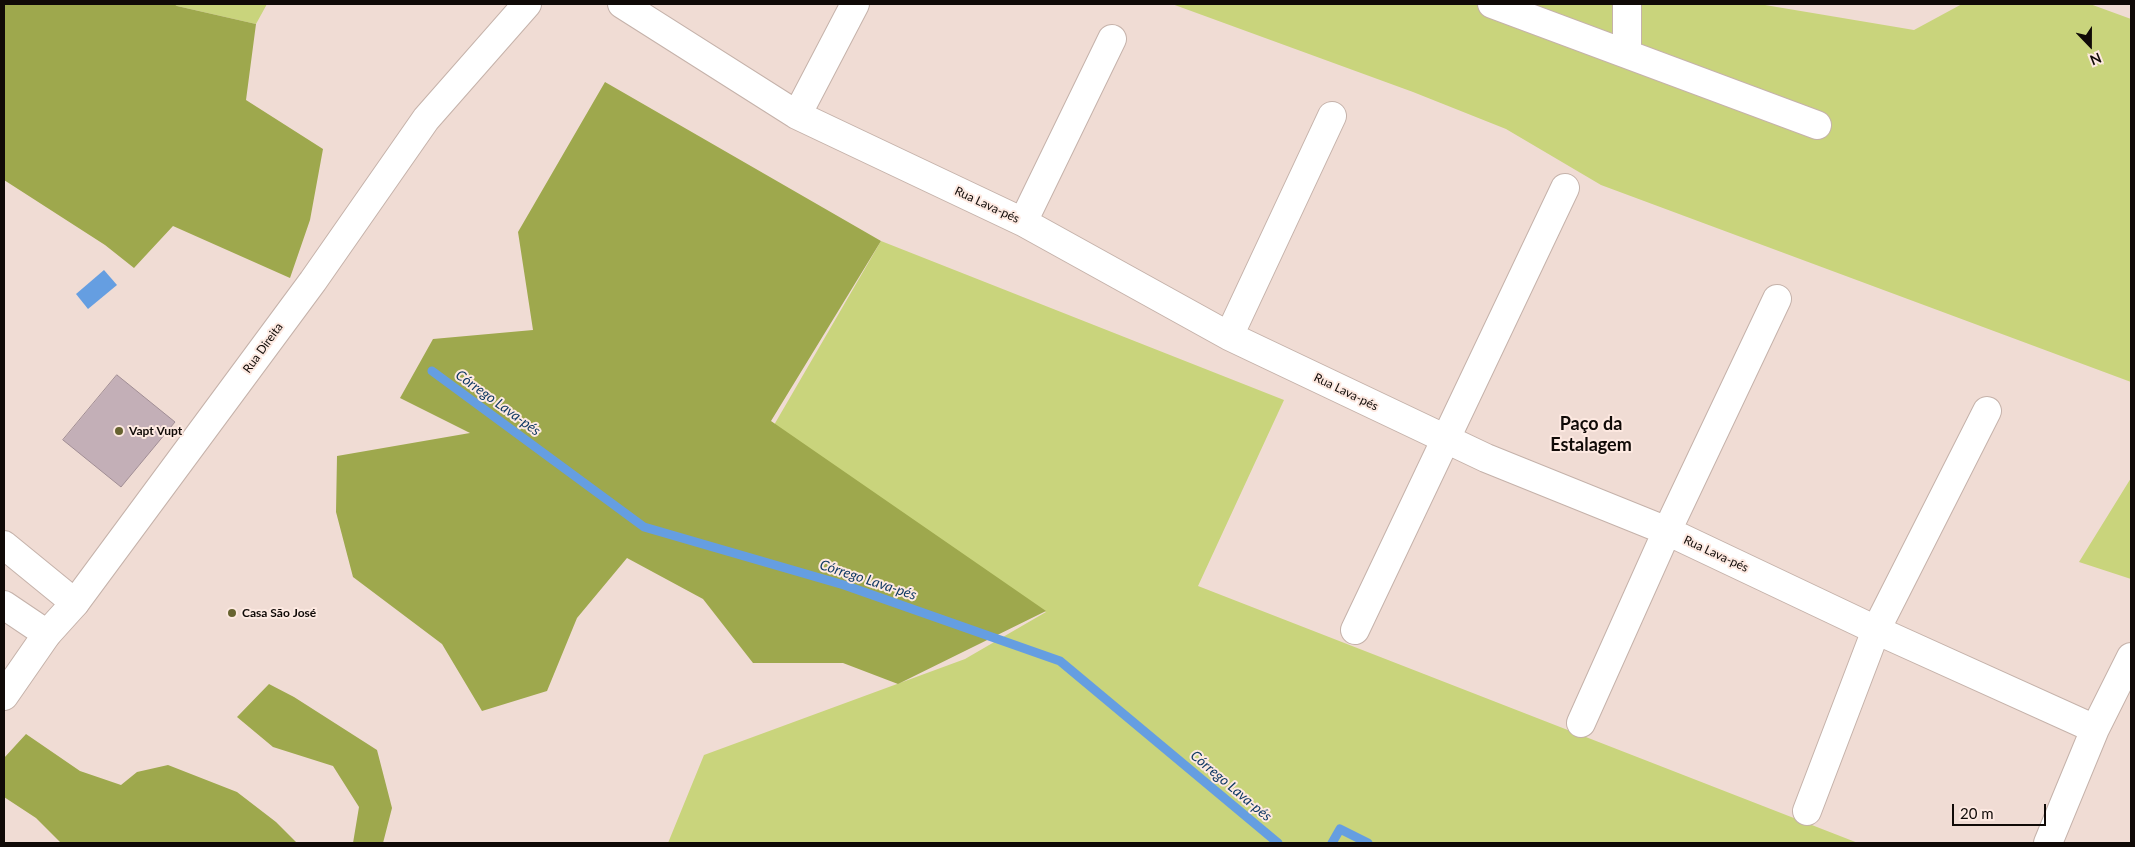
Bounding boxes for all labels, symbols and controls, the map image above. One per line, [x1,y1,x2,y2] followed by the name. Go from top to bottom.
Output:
[2065,20,2115,70] north arrow
[2088,49,2104,69] text: N
[952,184,1022,226] street label: Rua Lava-pés
[240,320,286,376] street label: Rua Direita
[452,367,544,439] water label: Córrego Lava-pés
[1312,370,1380,414] street label: Rua Lava-pés
[1550,413,1632,456] district label: Paço da Estalagem
[129,424,182,438] place label: Vapt Vupt
[113,425,125,437] marker: Vapt Vupt
[1681,533,1751,575] street label: Rua Lava-pés
[817,556,919,604] water label: Córrego Lava-pés
[242,606,316,620] place label: Casa São José
[226,607,238,619] marker: Casa São José
[1187,747,1275,825] water label: Córrego Lava-pés
[1955,794,2049,826] scale bar
[1960,804,1994,822] text: 20 m

